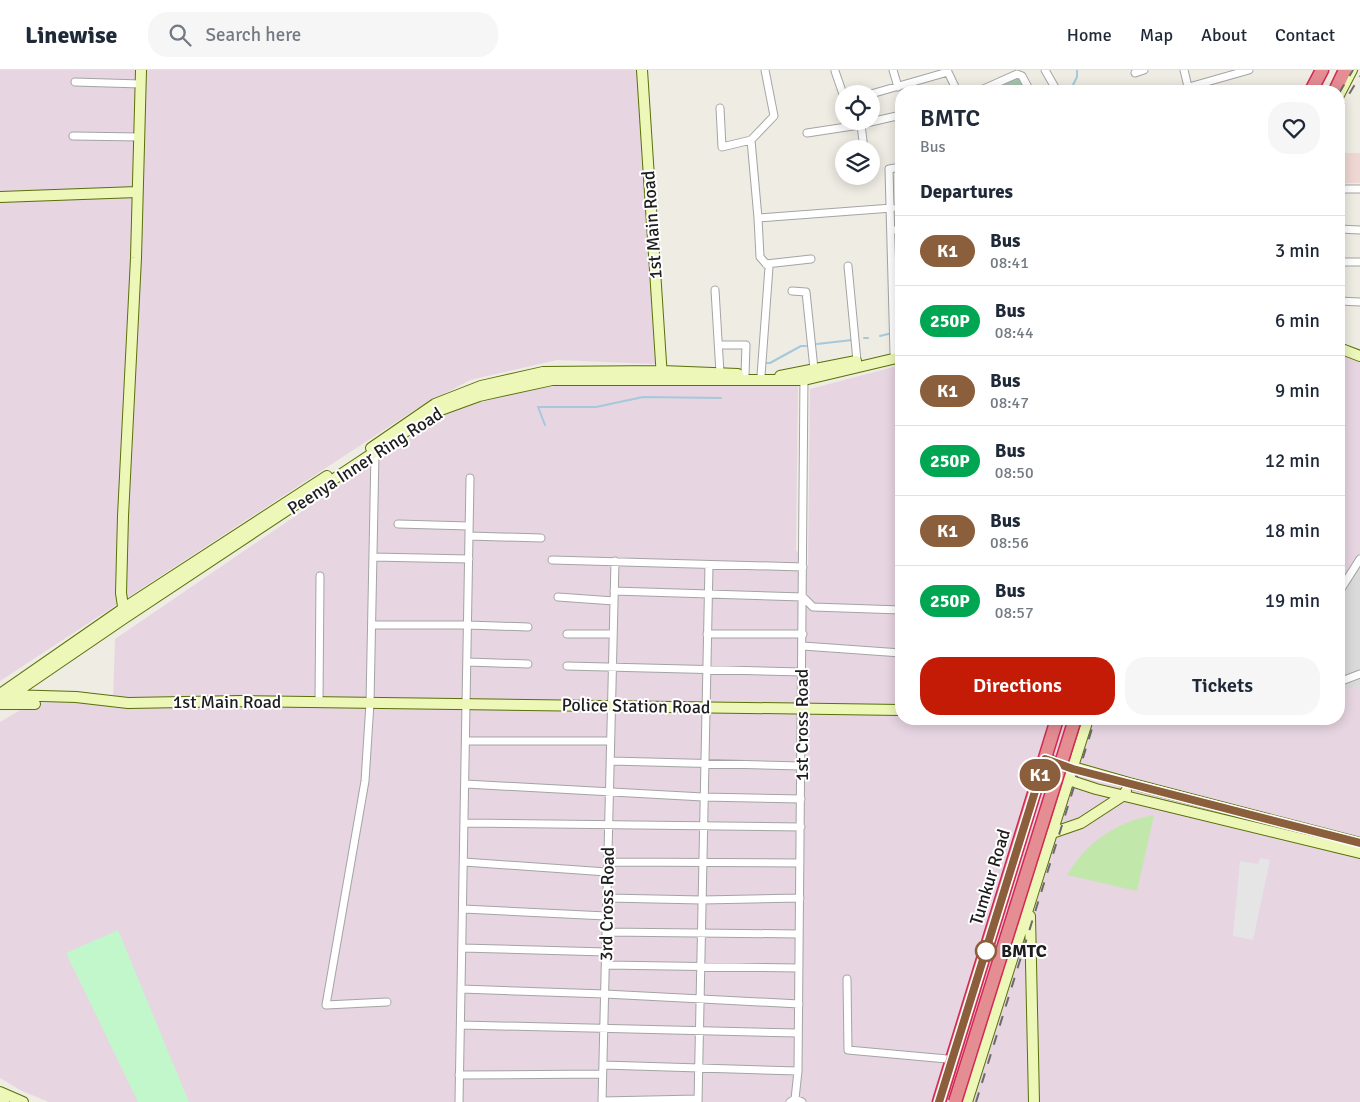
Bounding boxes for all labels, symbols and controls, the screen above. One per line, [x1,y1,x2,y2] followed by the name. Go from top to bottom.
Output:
[148,12,498,57] search box
[25,20,118,50] text: Linewise
[166,21,194,49] icon: search
[206,23,301,47] text: Search here
[1067,24,1112,46] text: Home
[1140,24,1173,46] text: Map
[1201,24,1247,46] text: About
[1275,24,1335,46] text: Contact
[835,85,880,185] map controls
[835,85,880,130] button: locate
[1268,102,1320,154] button: heart
[920,103,980,133] text: BMTC
[920,137,945,157] text: Bus
[835,140,880,185] button: layers
[637,170,667,280] street label: 1st Main Road
[920,180,1013,204] text: Departures
[990,229,1021,253] text: Bus
[1275,239,1320,263] text: 3 min
[937,240,958,262] text: K1
[990,253,1029,273] text: 08:41
[995,299,1025,323] text: Bus
[1275,309,1320,333] text: 6 min
[930,310,970,332] text: 250P
[995,323,1034,343] text: 08:44
[990,369,1021,393] text: Bus
[1275,379,1320,403] text: 9 min
[937,380,958,402] text: K1
[990,393,1029,413] text: 08:47
[283,403,447,519] street label: Peenya Inner Ring Road
[995,439,1025,463] text: Bus
[1265,449,1320,473] text: 12 min
[930,450,970,472] text: 250P
[995,463,1034,483] text: 08:50
[990,509,1021,533] text: Bus
[1265,519,1320,543] text: 18 min
[937,520,958,542] text: K1
[990,533,1029,553] text: 08:56
[995,579,1025,603] text: Bus
[1265,589,1320,613] text: 19 min
[930,590,970,612] text: 250P
[995,603,1034,623] text: 08:57
[920,657,1115,715] button: Directions
[1125,657,1320,715] button: Tickets
[791,669,813,781] street label: 1st Cross Road
[173,691,281,713] street label: 1st Main Road
[561,694,711,718] street label: Police Station Road
[1018,759,1062,791] line badge: K1
[1030,764,1050,786] text: K1
[965,826,1015,928] street label: Tumkur Road
[595,847,619,961] street label: 3rd Cross Road
[975,940,997,962] marker: BMTC
[1001,940,1047,962] place label: BMTC

